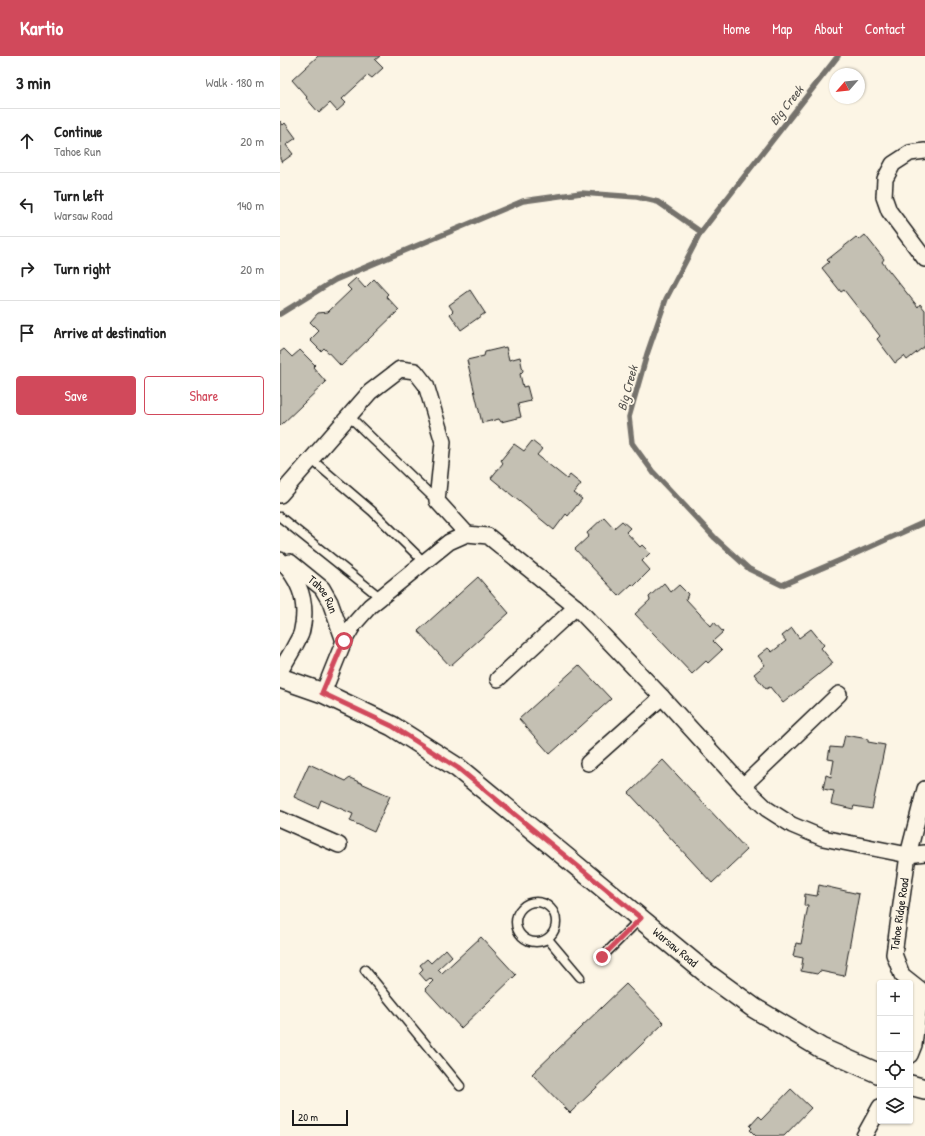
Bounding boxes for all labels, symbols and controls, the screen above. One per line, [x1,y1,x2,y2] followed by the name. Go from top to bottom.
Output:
[20,15,63,41] text: Kartio
[723,19,750,38] text: Home
[772,19,792,38] text: Map
[814,19,843,38] text: About
[865,19,905,38] text: Contact
[829,68,865,104] north arrow
[16,71,51,94] text: 3 min
[205,73,264,91] text: Walk · 180 m
[765,80,809,129] water label: Big Creek
[54,121,102,142] text: Continue
[16,130,38,152] icon: ahead
[240,132,264,150] text: 20 m
[54,142,101,160] text: Tahoe Run
[54,185,104,206] text: Turn left
[16,194,38,216] icon: left
[237,196,264,214] text: 140 m
[54,206,113,224] text: Warsaw Road
[16,258,38,280] icon: right
[54,258,110,279] text: Turn right
[240,260,264,278] text: 20 m
[16,322,38,344] icon: arrive
[54,322,166,343] text: Arrive at destination
[612,362,643,413] water label: Big Creek
[16,376,136,415] button: Save
[144,376,264,415] button: Share
[305,571,342,615] street label: Tahoe Run
[335,632,353,650] route start
[886,876,913,952] street label: Tahoe Ridge Road
[649,923,702,971] street label: Warsaw Road
[593,948,611,966] route end
[877,980,913,1124] map controls
[877,980,913,1016] button: +
[877,1016,913,1052] button: −
[877,1052,913,1088] button: locate
[877,1088,913,1124] button: layers
[292,1108,348,1127] scale bar
[298,1110,318,1124] text: 20 m

